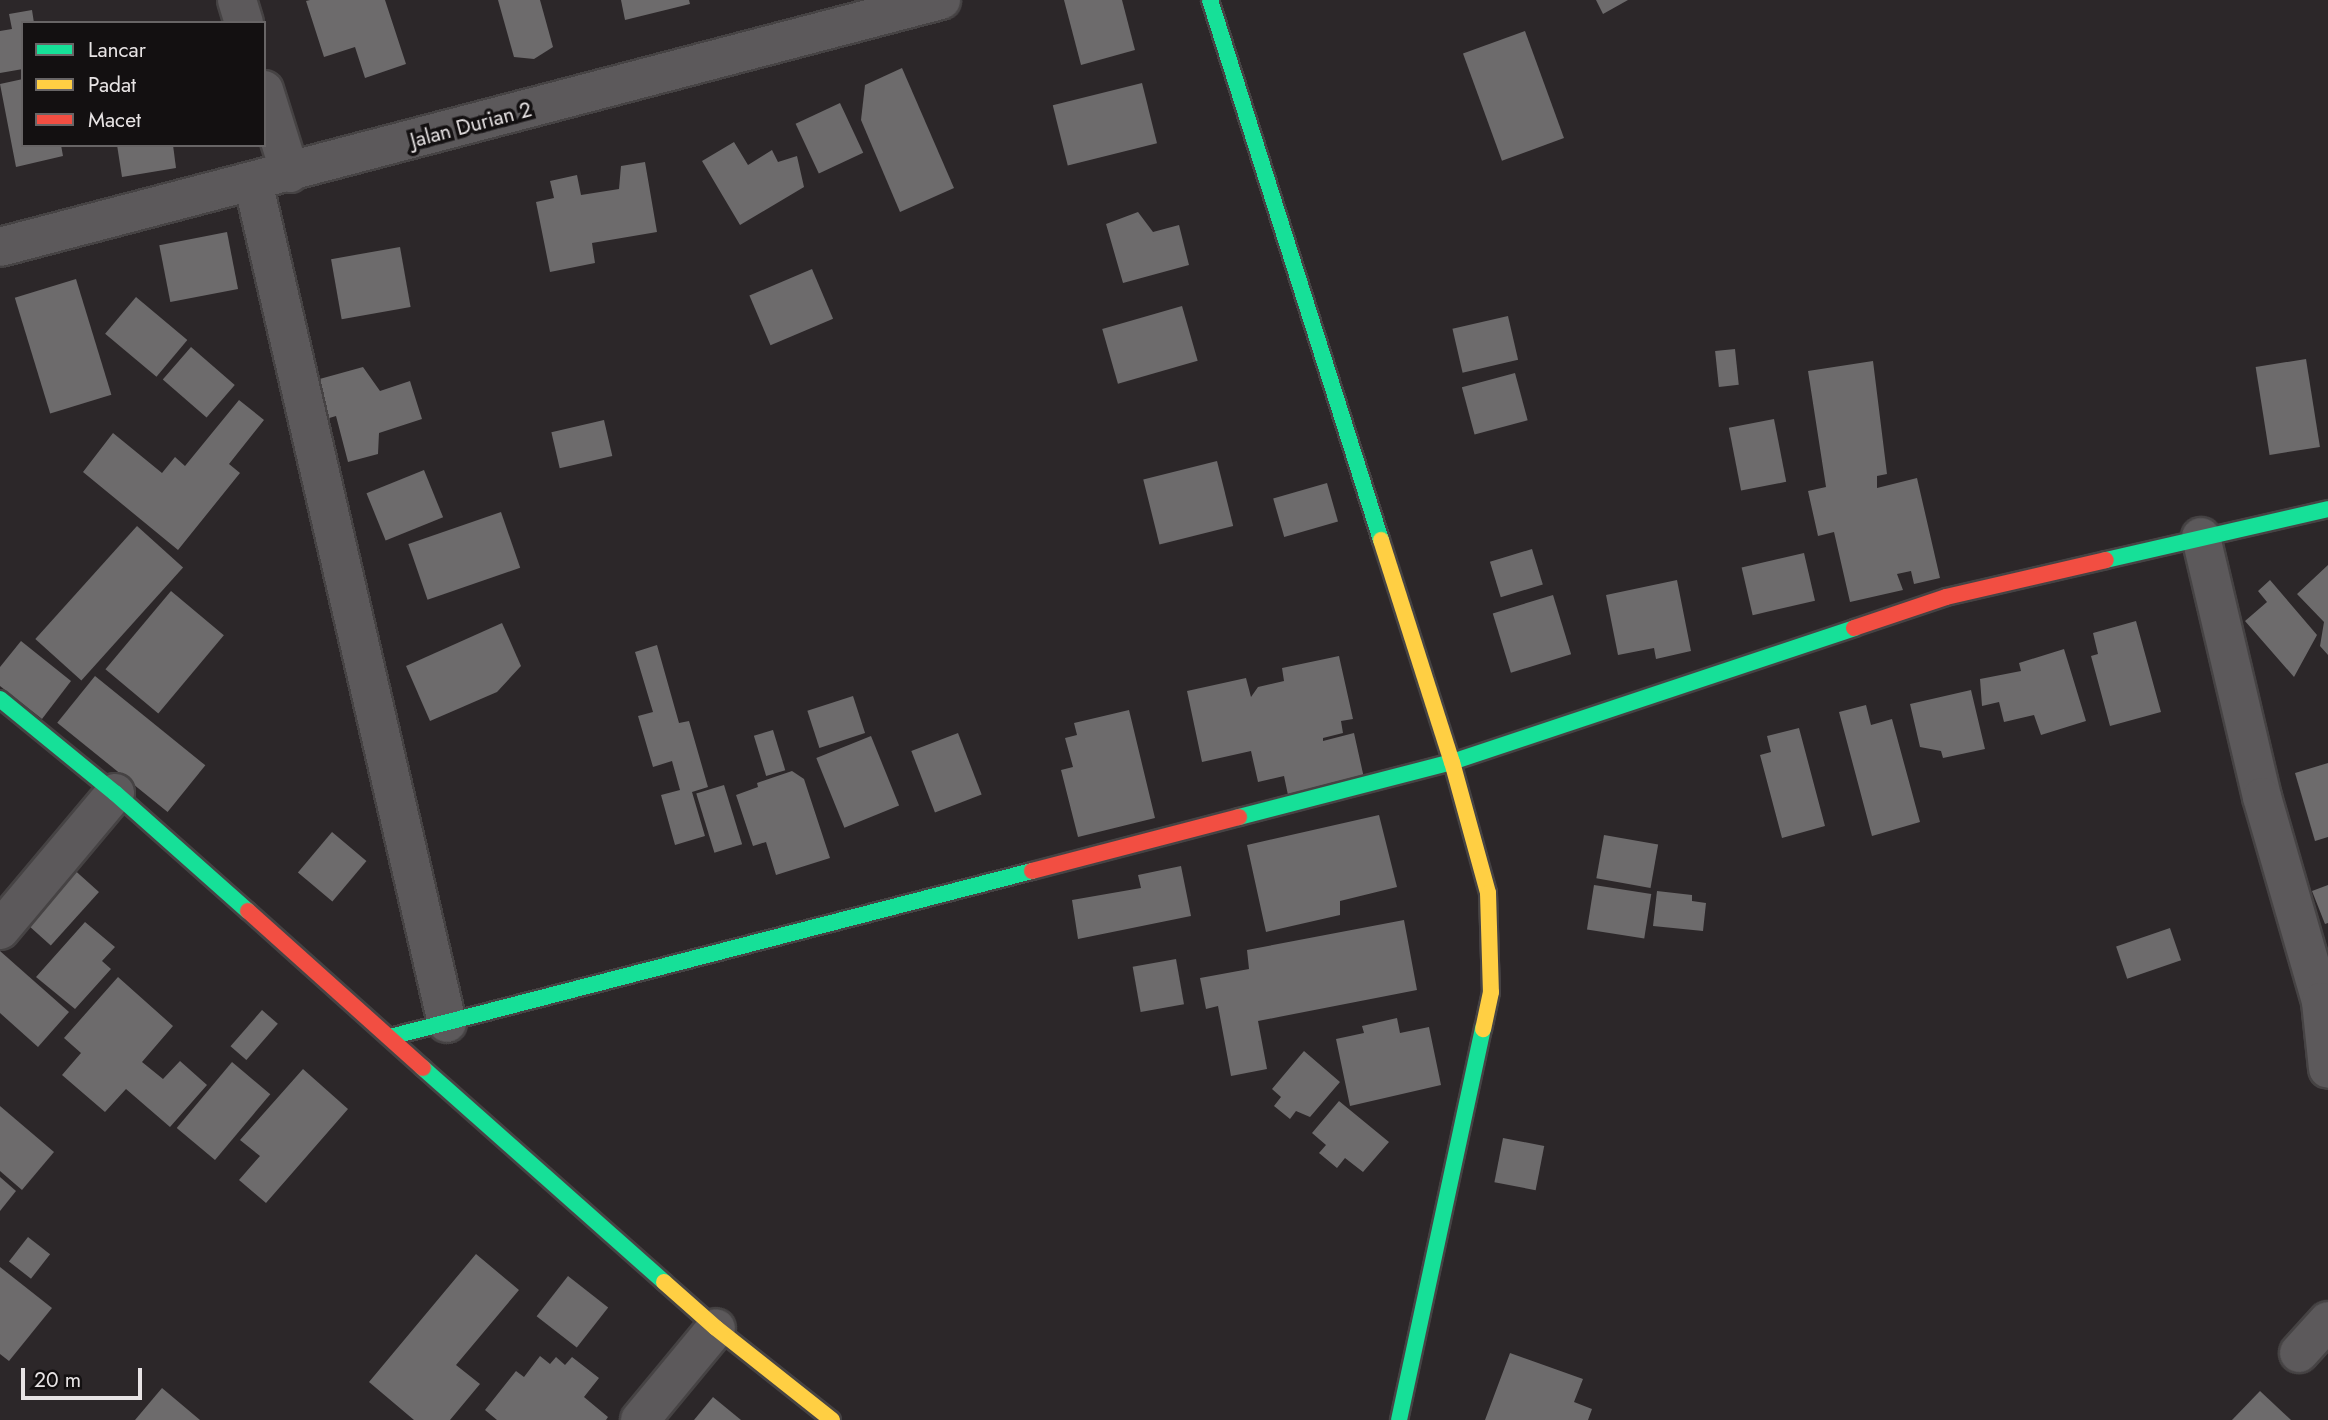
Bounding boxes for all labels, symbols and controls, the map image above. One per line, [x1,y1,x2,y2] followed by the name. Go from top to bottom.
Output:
[21,21,266,147] legend
[88,35,146,65] text: Lancar
[88,70,136,100] text: Padat
[407,97,535,153] street label: Jalan Durian 2
[88,105,141,135] text: Macet
[24,1354,145,1398] scale bar
[34,1365,81,1395] text: 20 m

